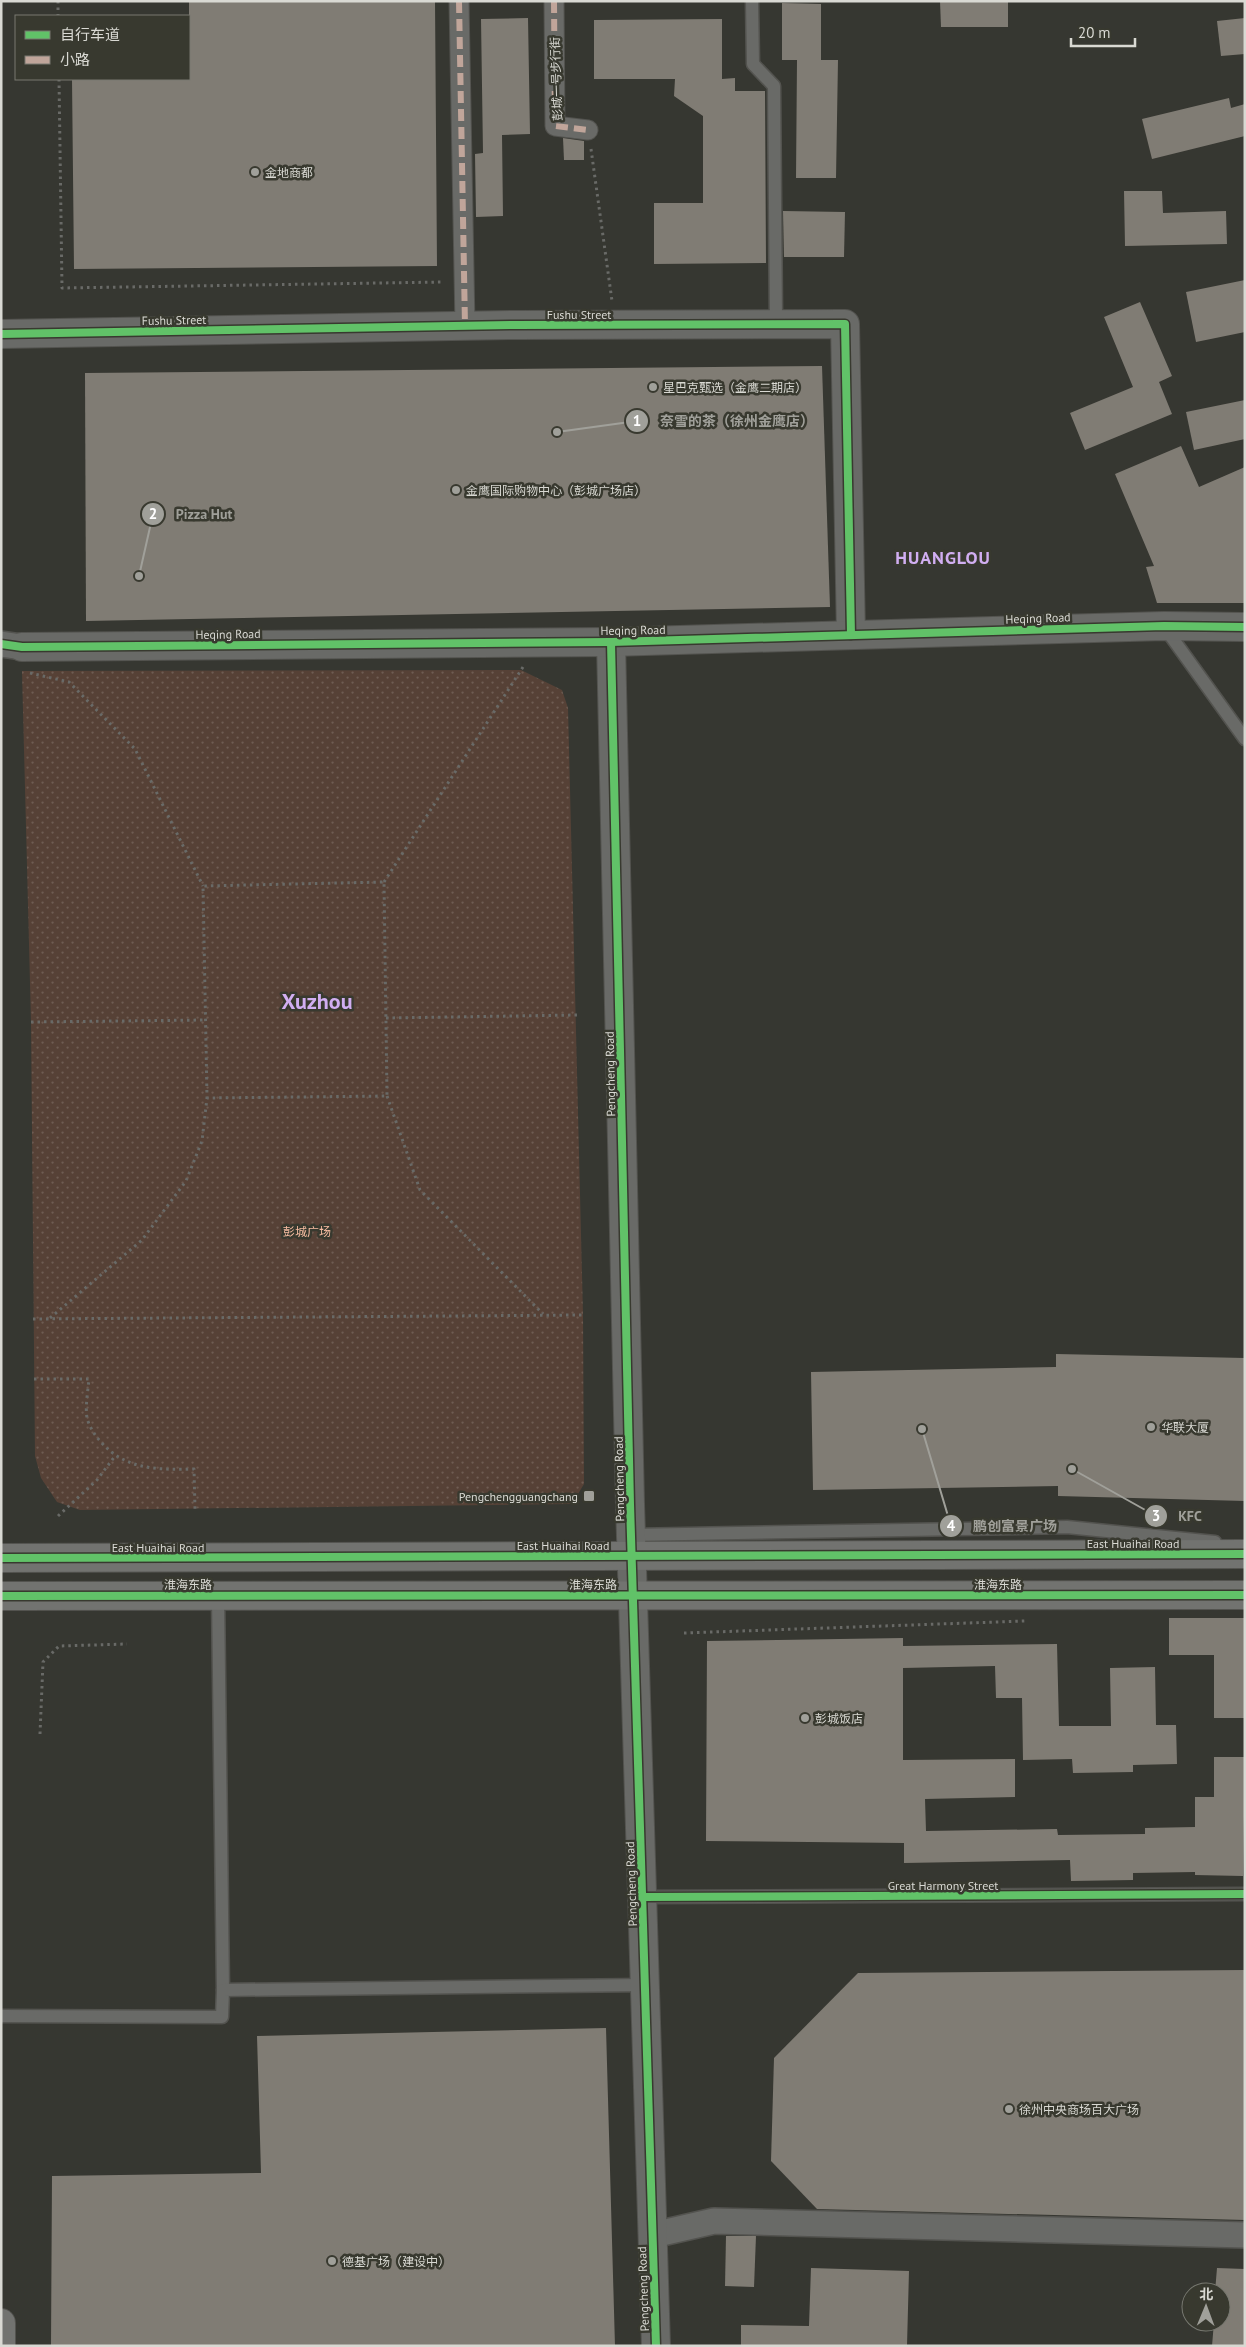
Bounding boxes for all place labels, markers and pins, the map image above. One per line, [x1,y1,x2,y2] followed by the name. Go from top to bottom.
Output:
[265,165,313,180] place label: 金地商都
[249,166,261,178] marker: 金地商都
[663,380,807,395] place label: 星巴克甄选（金鹰二期店）
[647,381,659,393] marker: 星巴克甄选（金鹰二期店）
[625,406,824,435] callout: 奈雪的茶（徐州金鹰店）
[466,483,646,498] place label: 金鹰国际购物中心（彭城广场店）
[450,484,462,496] marker: 金鹰国际购物中心（彭城广场店）
[140,499,242,528] callout: Pizza Hut
[1161,1420,1209,1435] place label: 华联大厦
[1145,1421,1157,1433] marker: 华联大厦
[459,1489,578,1504] place label: Pengchengguangchang
[582,1489,596,1503] marker: Pengchengguangchang
[1143,1501,1212,1530] callout: KFC
[938,1511,1067,1540] callout: 鹏创富景广场
[815,1711,863,1726] place label: 彭城饭店
[799,1712,811,1724] marker: 彭城饭店
[1019,2102,1139,2117] place label: 徐州中央商场百大广场
[1003,2103,1015,2115] marker: 徐州中央商场百大广场
[342,2254,450,2269] place label: 德基广场（建设中）
[326,2255,338,2267] marker: 德基广场（建设中）

